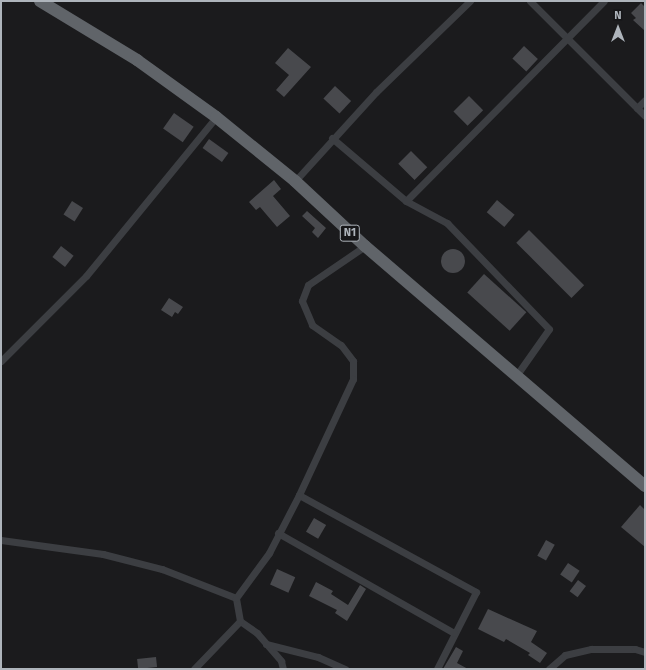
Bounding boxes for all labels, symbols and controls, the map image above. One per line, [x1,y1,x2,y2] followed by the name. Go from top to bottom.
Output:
[598,8,638,48] north arrow
[614,9,622,22] text: N
[339,224,361,242] road number: N1

